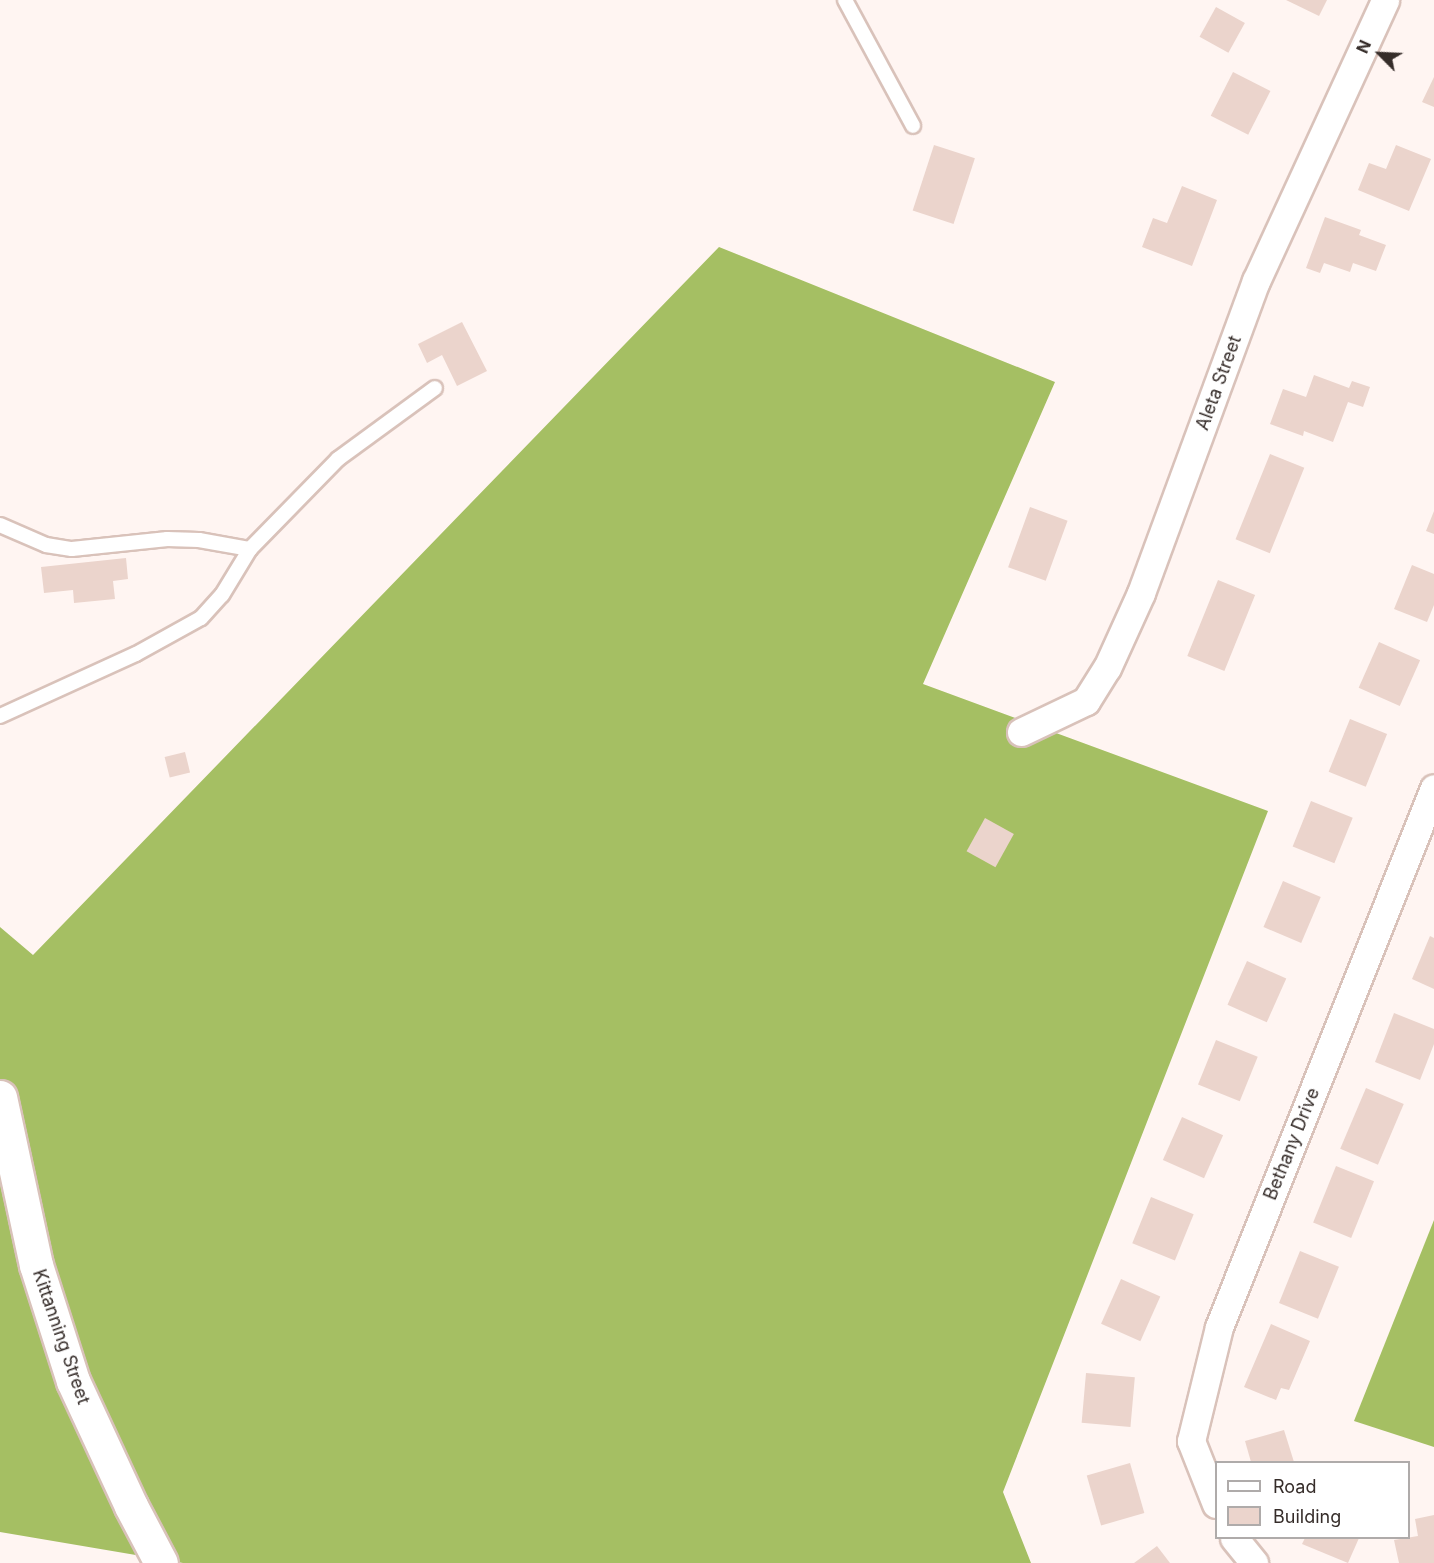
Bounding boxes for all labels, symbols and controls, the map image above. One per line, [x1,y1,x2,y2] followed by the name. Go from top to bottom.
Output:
[1350,24,1410,84] north arrow
[1352,37,1375,56] text: N
[1192,333,1246,433] street label: Aleta Street
[1260,1085,1324,1203] street label: Bethany Drive
[28,1267,94,1407] street label: Kittanning Street
[1215,1461,1410,1539] legend
[1273,1476,1316,1497] text: Road
[1273,1506,1341,1527] text: Building

